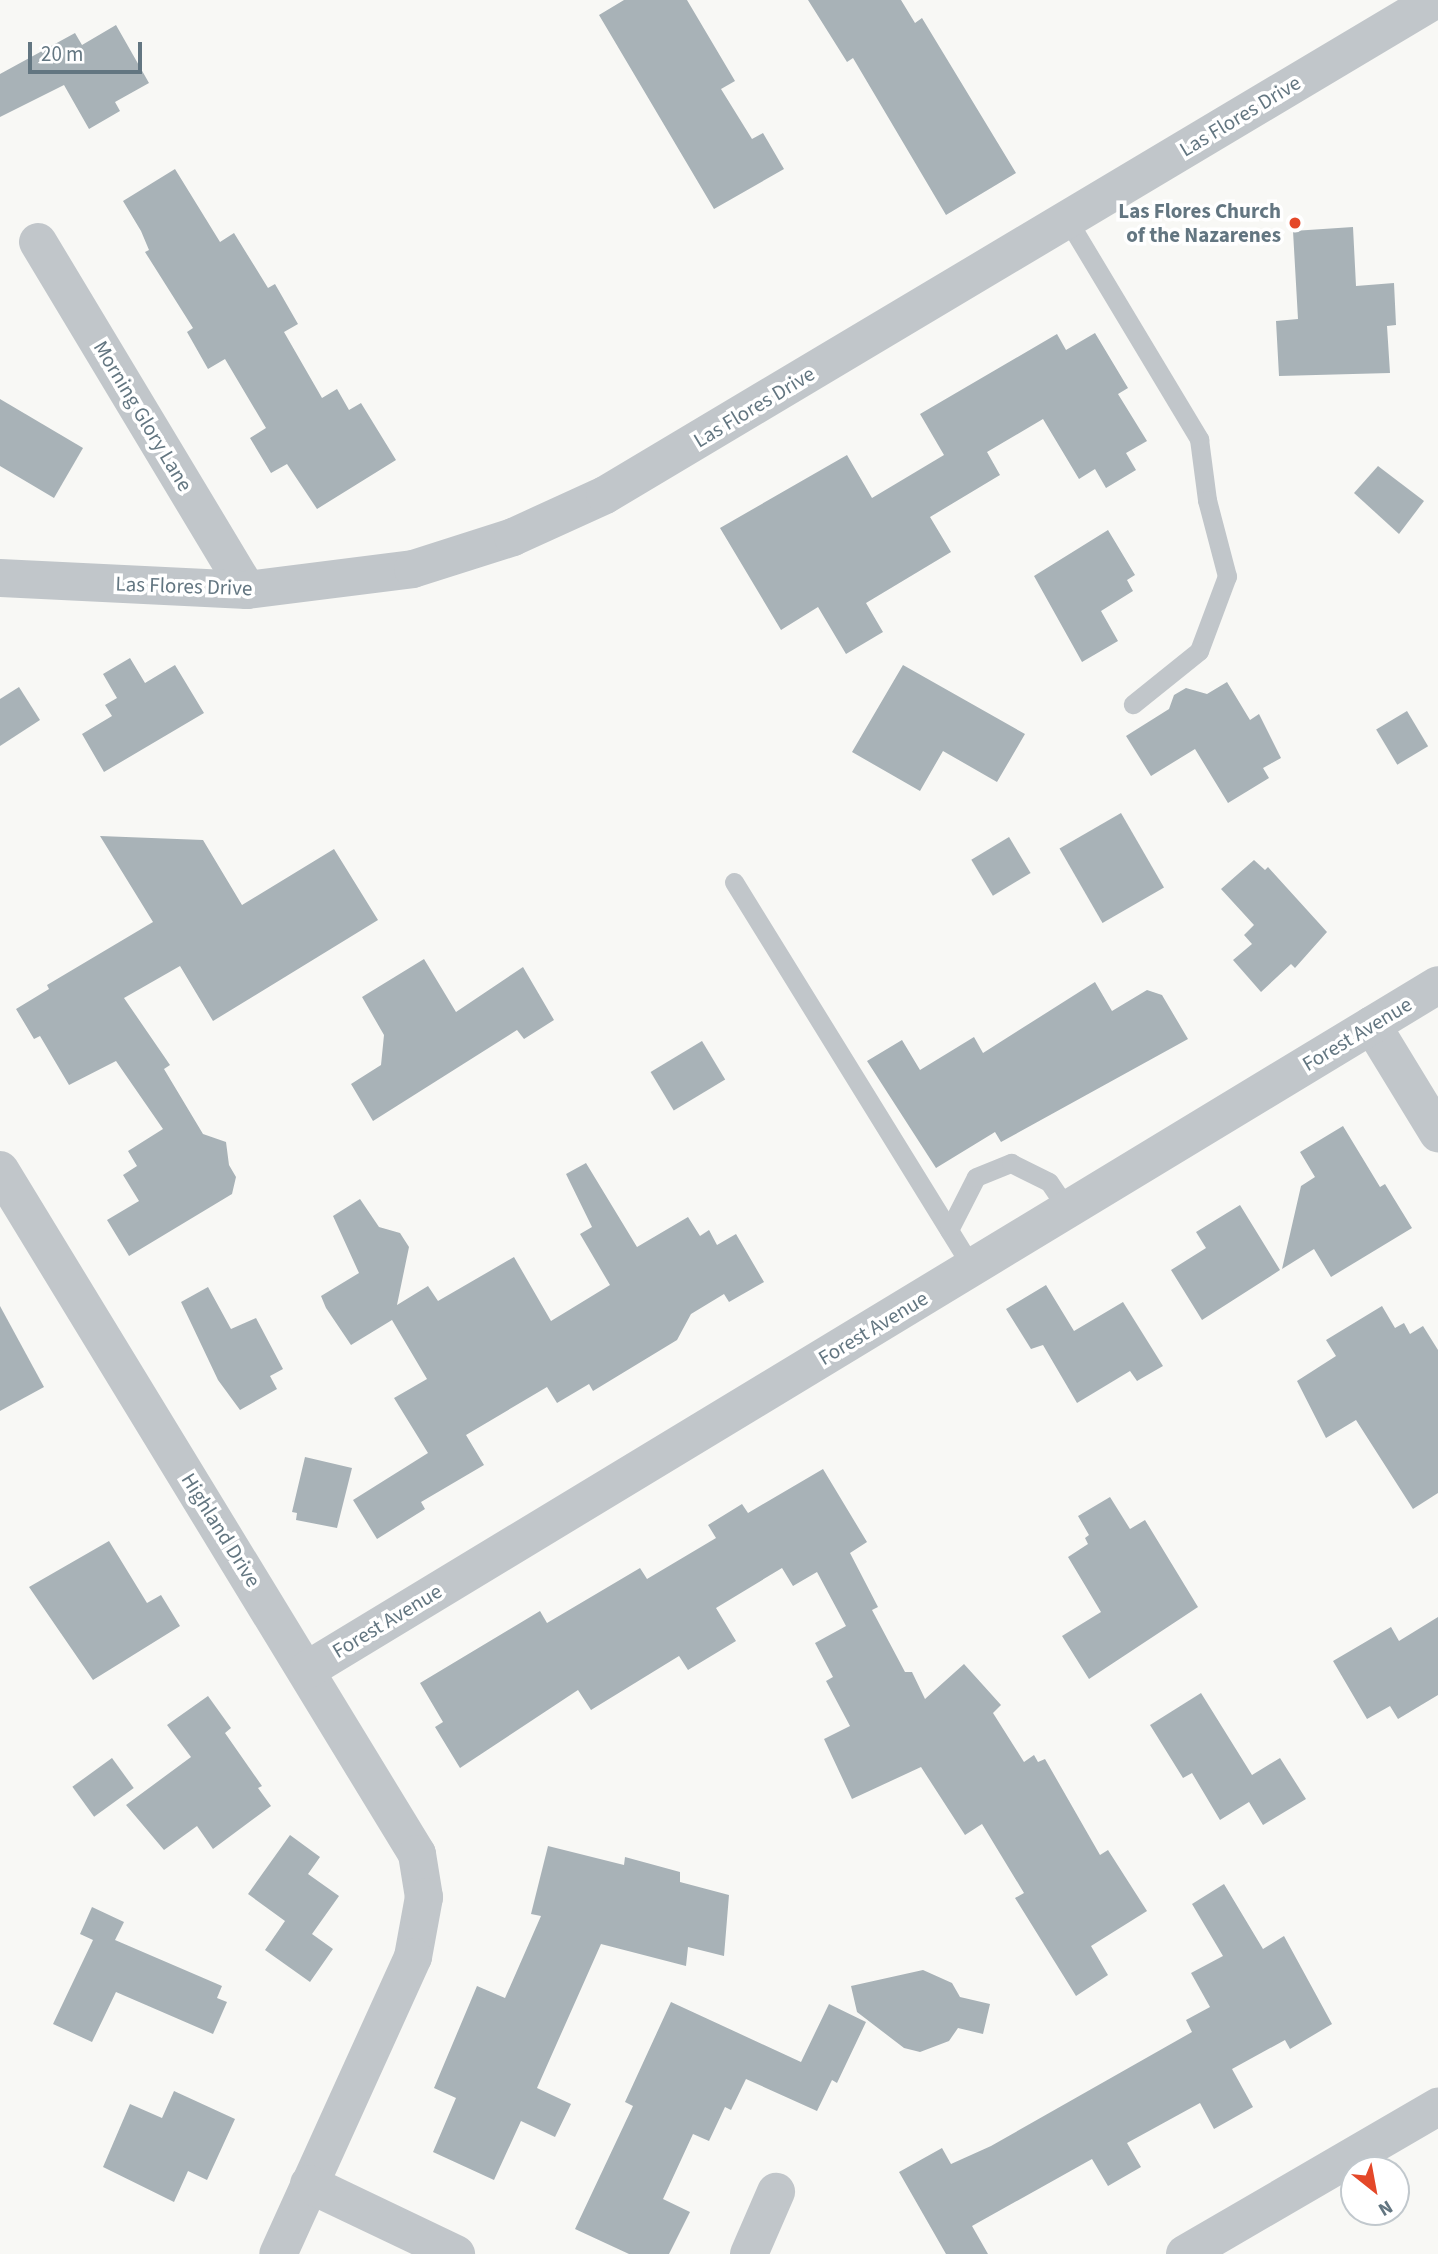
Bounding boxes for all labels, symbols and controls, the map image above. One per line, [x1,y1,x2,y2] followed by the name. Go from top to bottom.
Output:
[32,28,145,72] scale bar
[41,39,83,69] text: 20 m
[1175,70,1305,162] street label: Las Flores Drive
[1118,198,1281,248] place label: Las Flores Church of the Nazarenes
[1287,215,1303,231] marker: Las Flores Church of the Nazarenes
[88,336,198,496] street label: Morning Glory Lane
[689,361,819,453] street label: Las Flores Drive
[115,571,253,601] street label: Las Flores Drive
[1298,991,1416,1077] street label: Forest Avenue
[814,1285,932,1371] street label: Forest Avenue
[176,1468,266,1592] street label: Highland Drive
[328,1578,446,1664] street label: Forest Avenue
[1340,2156,1410,2226] north arrow
[1373,2193,1397,2223] text: N

